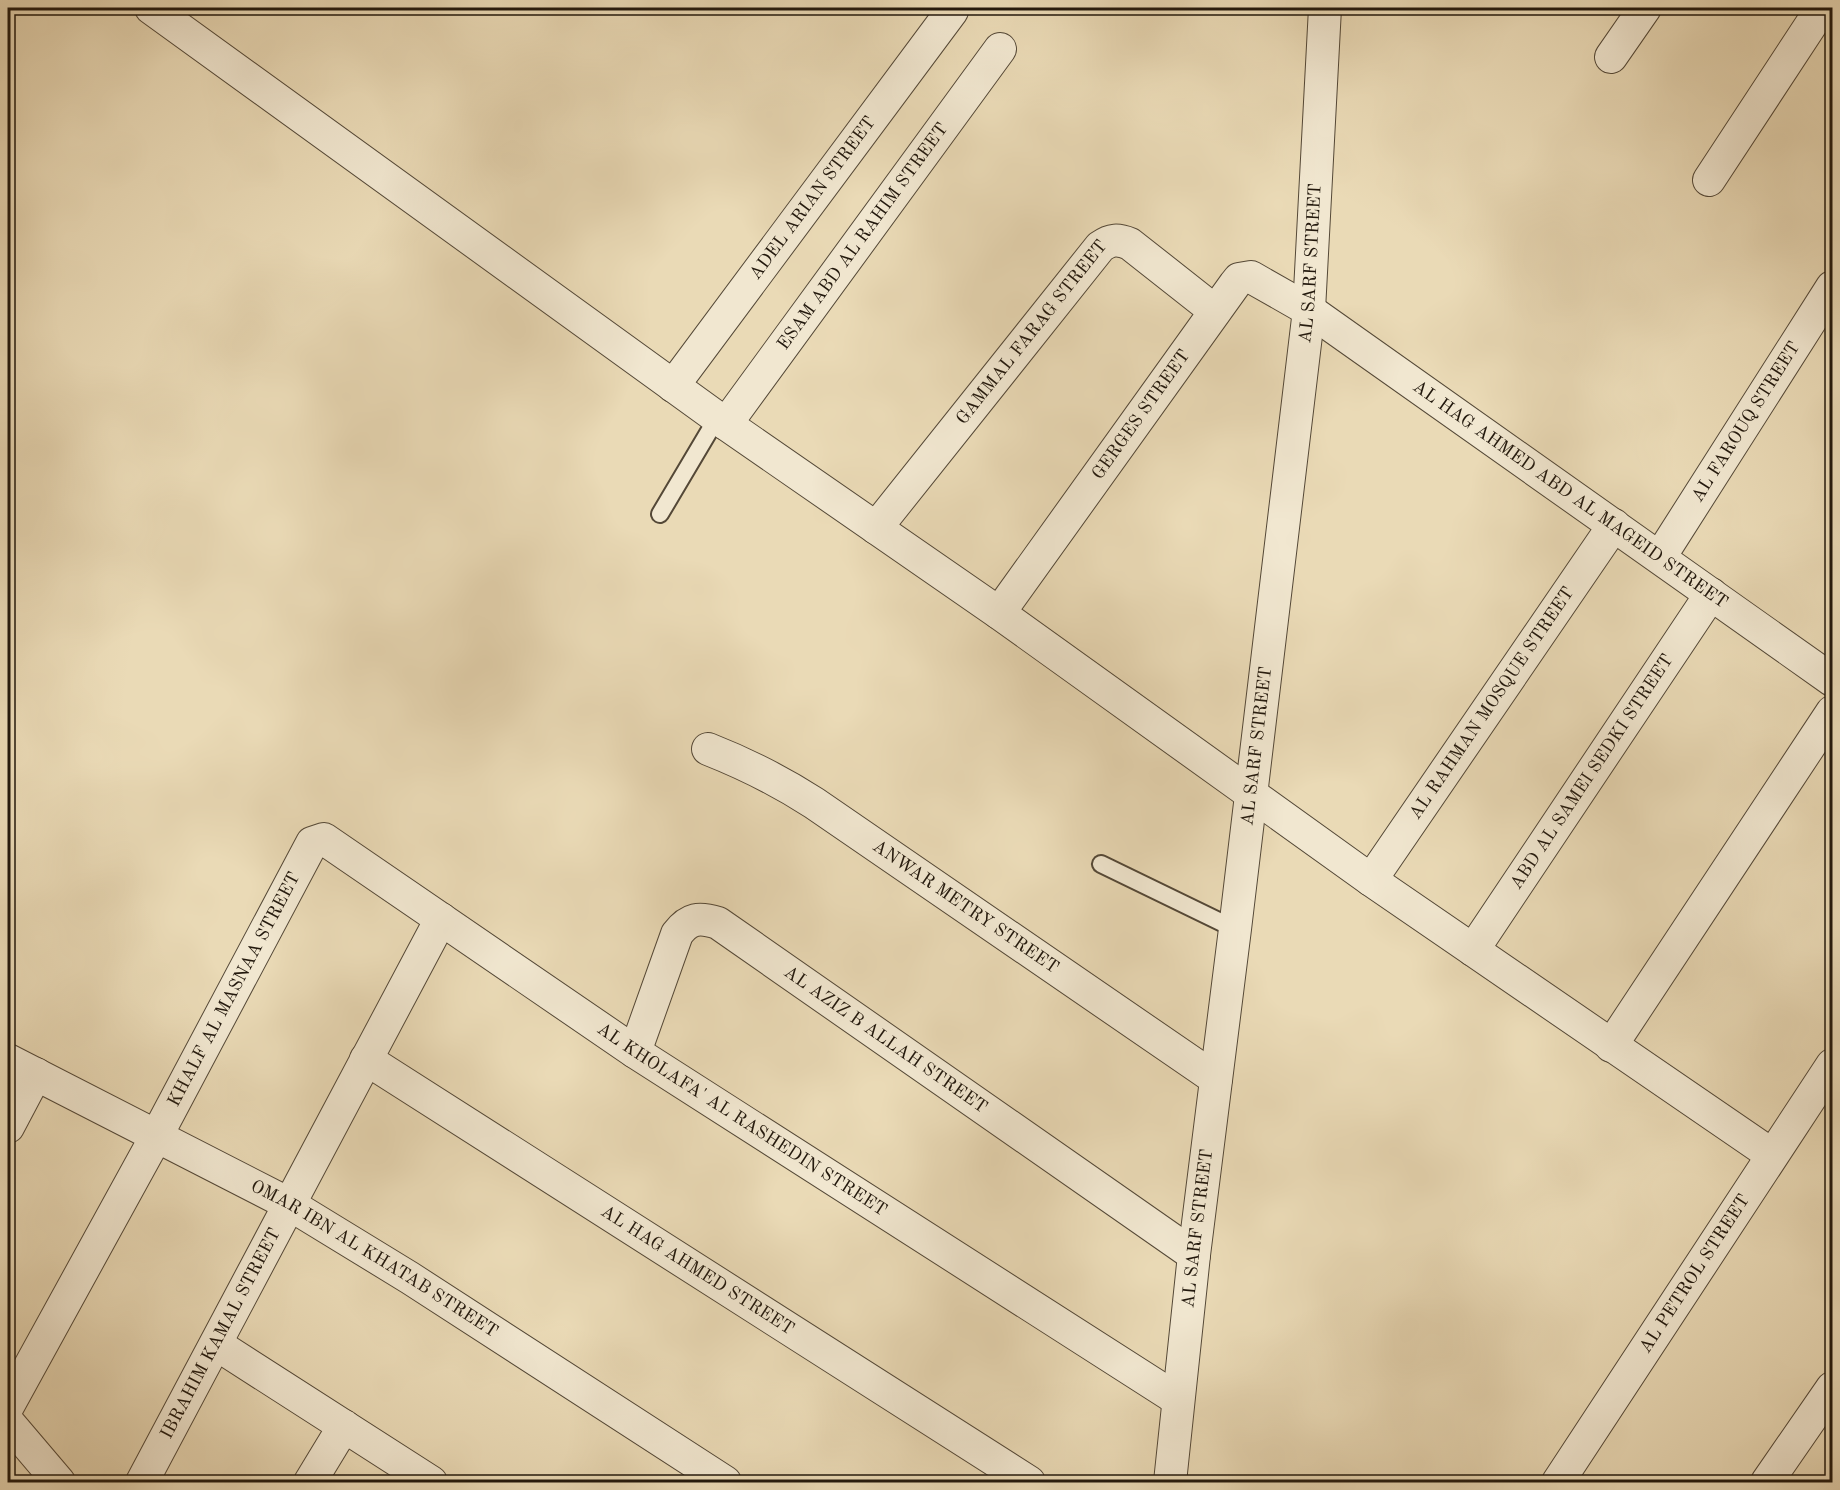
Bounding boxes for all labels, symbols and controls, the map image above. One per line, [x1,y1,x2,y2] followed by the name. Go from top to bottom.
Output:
[746,113,879,283] street label: ADEL ARIAN STREET
[774,120,952,353] street label: ESAM ABD AL RAHIM STREET
[1296,183,1325,344] street label: AL SARF STREET
[953,237,1111,428] street label: GAMMAL FARAG STREET
[1688,339,1804,505] street label: AL FAROUQ STREET
[1089,347,1194,483] street label: GERGES STREET
[1409,377,1731,612] street label: AL HAG AHMED ABD AL MAGEID STREET
[1406,584,1578,823] street label: AL RAHMAN MOSQUE STREET
[1507,651,1677,893] street label: ABD AL SAMEI SEDKI STREET
[1238,666,1275,827] street label: AL SARF STREET
[869,837,1062,977] street label: ANWAR METRY STREET
[165,869,304,1110] street label: KHALF AL MASNAA STREET
[781,963,990,1117] street label: AL AZIZ B ALLAH STREET
[594,1020,890,1220] street label: AL KHOLAFA' AL RASHEDIN STREET
[1179,1148,1216,1309] street label: AL SARF STREET
[248,1177,501,1341] street label: OMAR IBN AL KHATAB STREET
[1636,1191,1753,1356] street label: AL PETROL STREET
[598,1202,797,1339] street label: AL HAG AHMED STREET
[158,1225,284,1442] street label: IBRAHIM KAMAL STREET

